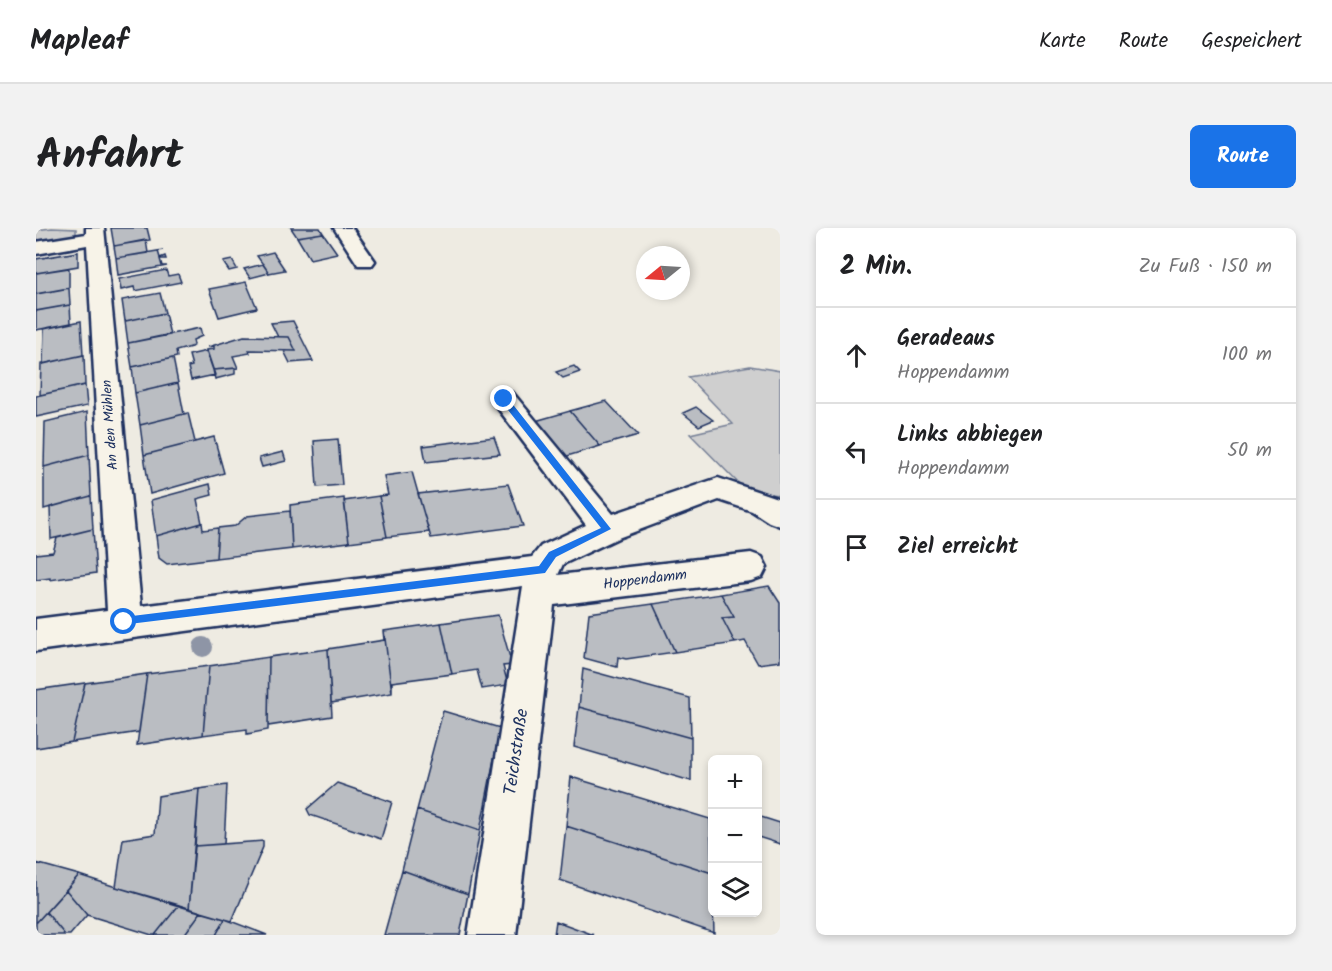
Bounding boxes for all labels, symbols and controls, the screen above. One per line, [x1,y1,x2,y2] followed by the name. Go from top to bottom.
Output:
[30,19,128,64] text: Mapleaf
[1039,25,1086,58] text: Karte
[1119,25,1168,58] text: Route
[1201,25,1302,58] text: Gespeichert
[36,123,183,190] text: Anfahrt
[1190,125,1296,188] button: Route
[636,246,690,300] north arrow
[840,246,912,288] text: 2 Min.
[1138,251,1272,283] text: Zu Fuß · 150 m
[897,322,995,357] text: Geradeaus
[840,339,873,372] icon: ahead
[1222,339,1272,371] text: 100 m
[897,357,1009,389] text: Hoppendamm
[96,379,124,471] street label: An den Mühlen
[490,385,516,411] route end
[897,418,1043,453] text: Links abbiegen
[840,435,873,468] icon: left
[1227,435,1272,467] text: 50 m
[897,453,1009,485] text: Hoppendamm
[897,530,1018,565] text: Ziel erreicht
[840,531,873,564] icon: arrive
[602,563,688,597] street label: Hoppendamm
[110,608,136,634] route start
[497,707,537,797] street label: Teichstraße
[708,755,762,917] map controls
[708,755,762,809] button: +
[708,809,762,863] button: −
[708,863,762,917] button: layers

